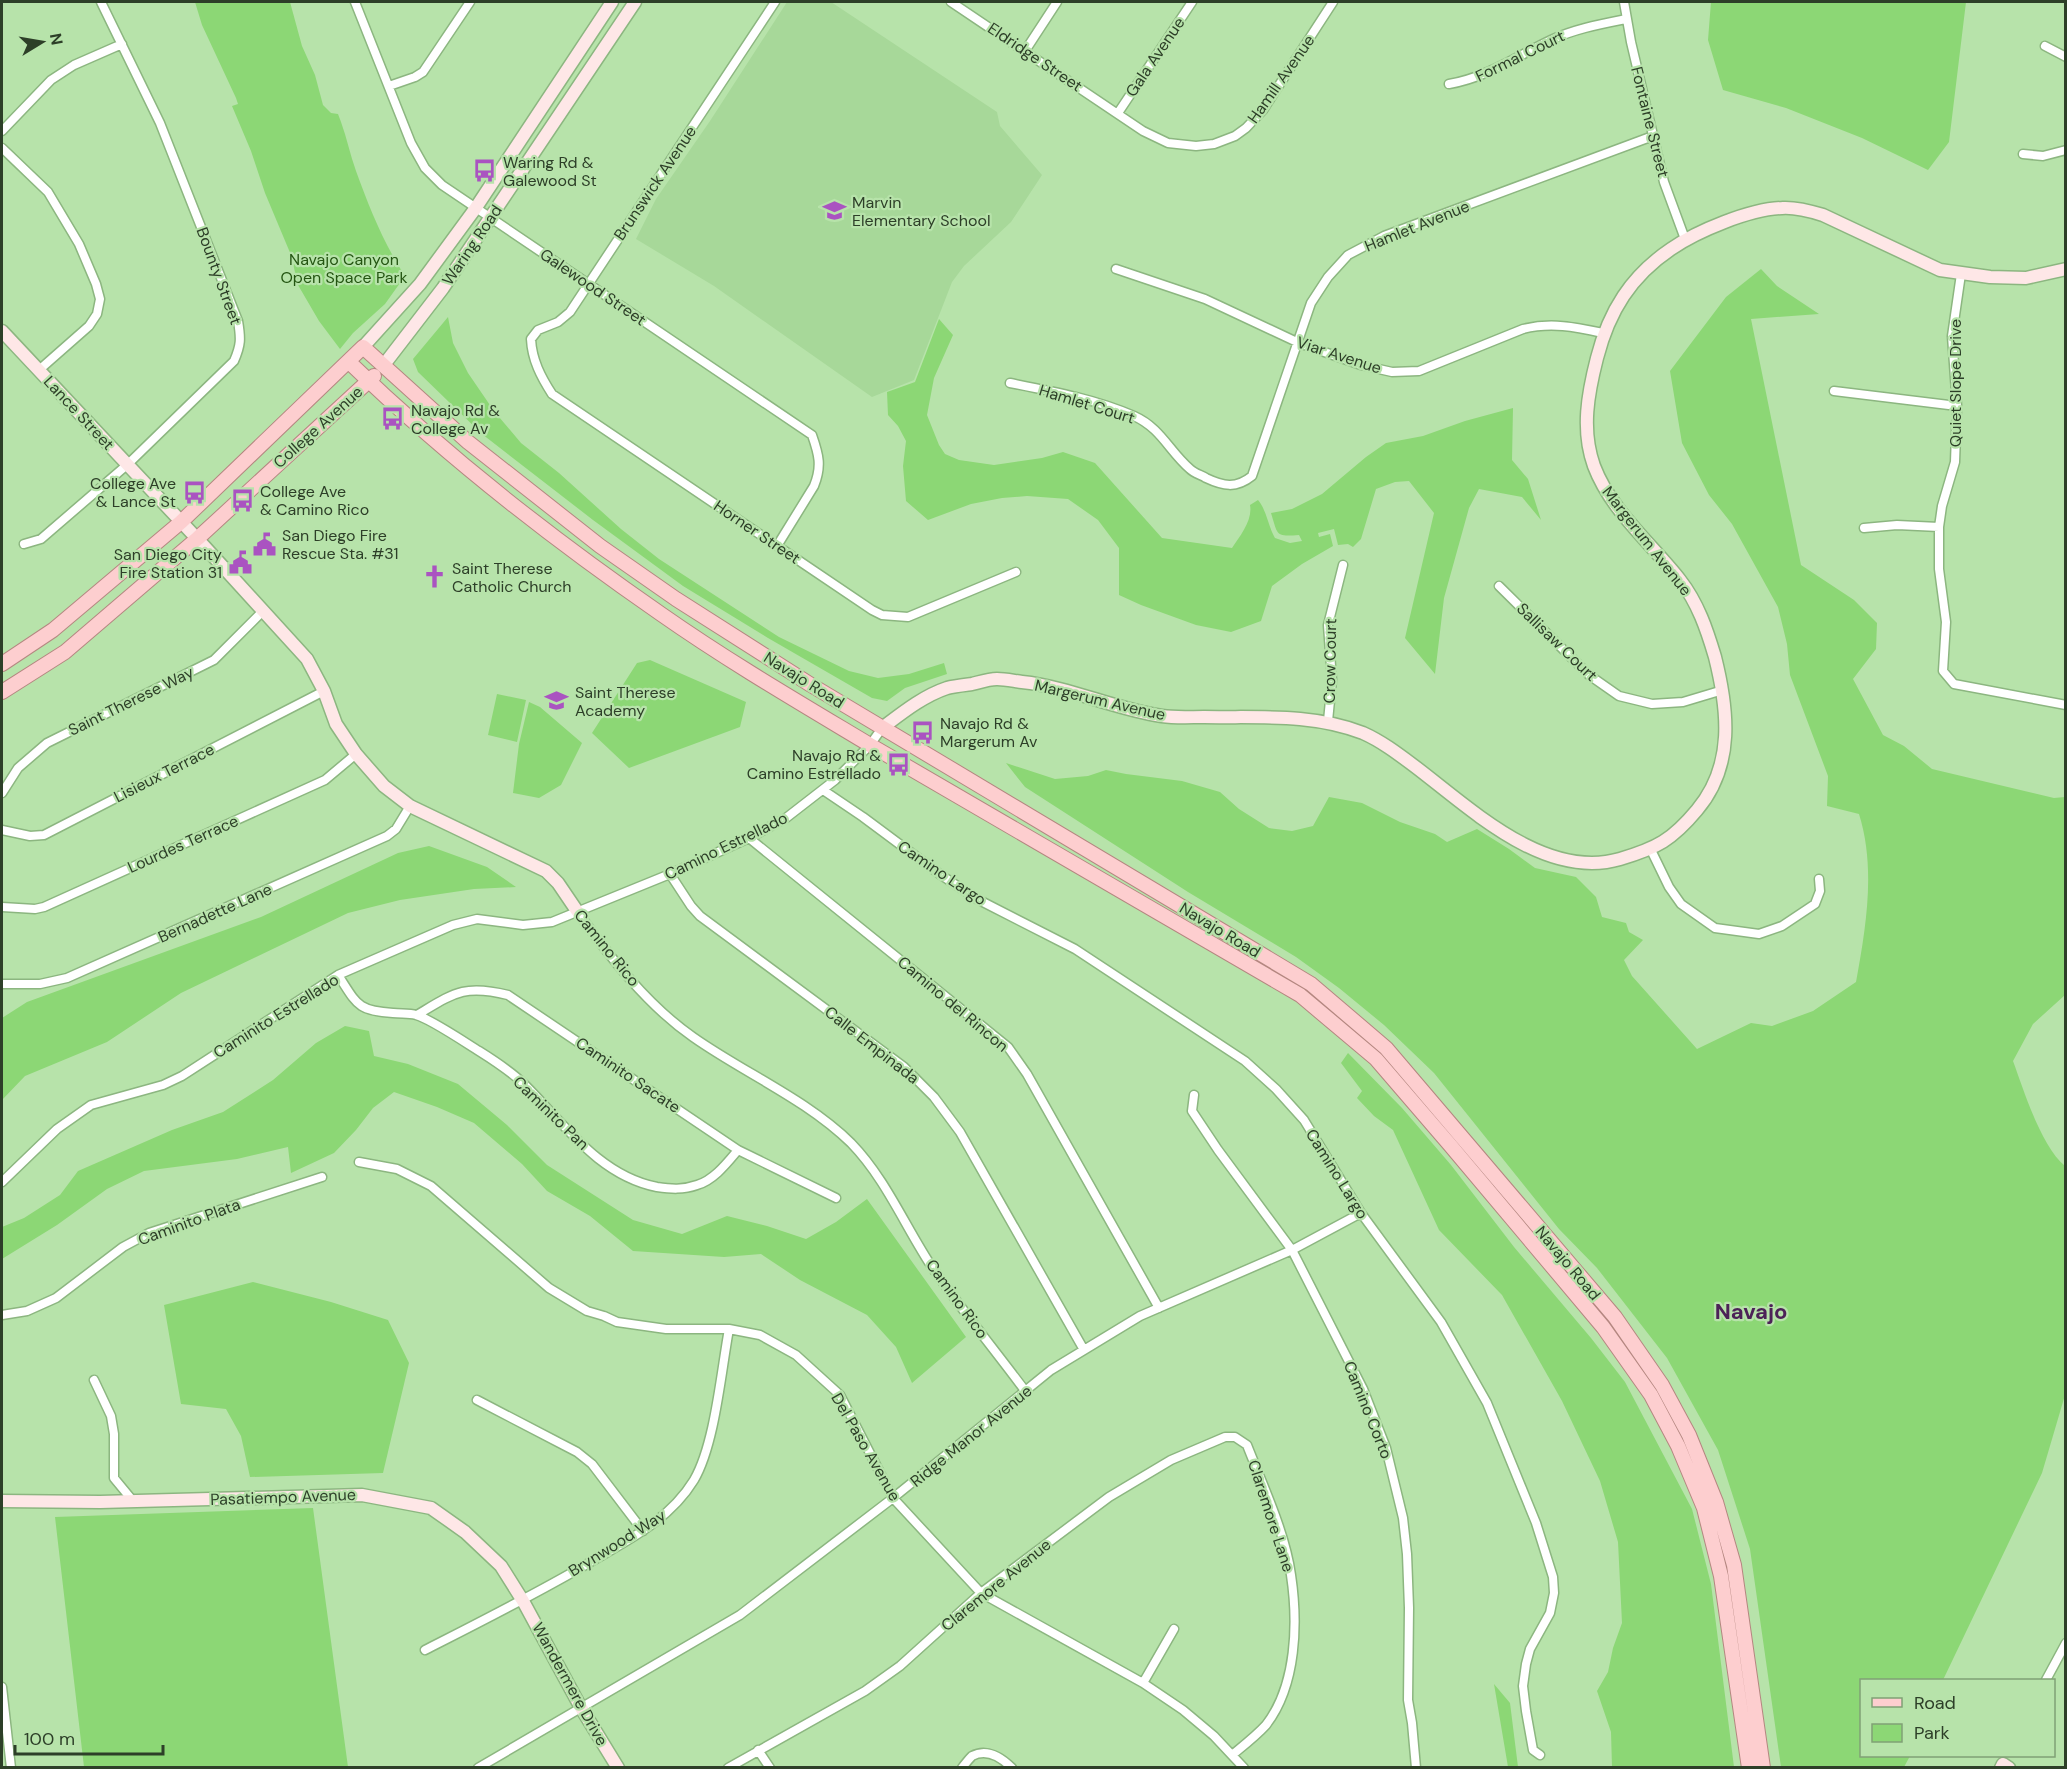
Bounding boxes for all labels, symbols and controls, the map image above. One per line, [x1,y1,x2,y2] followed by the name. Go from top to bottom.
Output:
[12,12,72,72] north arrow
[1121,13,1189,101] street label: Gala Avenue
[984,18,1086,96] street label: Eldridge Street
[1472,25,1568,87] street label: Formal Court
[1243,31,1319,127] street label: Hamill Avenue
[45,32,68,47] text: N
[1626,64,1674,180] street label: Fontaine Street
[609,122,701,244] street label: Brunswick Avenue
[503,152,597,191] place label: Waring Rd & Galewood St
[472,158,498,184] bus stop icon: Waring Rd & Galewood St
[852,192,990,231] place label: Marvin Elementary School
[1362,195,1472,257] street label: Hamlet Avenue
[821,198,847,224] school or university icon: Marvin Elementary School
[437,201,507,289] street label: Waring Road
[192,224,246,328] street label: Bounty Street
[536,244,650,330] street label: Galewood Street
[280,249,408,288] park label: Navajo Canyon Open Space Park
[1945,319,1966,447] street label: Quiet Slope Drive
[1294,331,1384,379] street label: Viar Avenue
[39,371,119,455] street label: Lance Street
[1037,379,1137,429] street label: Hamlet Court
[269,381,367,473] street label: College Avenue
[411,400,500,439] place label: Navajo Rd & College Av
[380,406,406,432] bus stop icon: Navajo Rd & College Av
[90,473,176,512] place label: College Ave & Lance St
[181,479,207,505] bus stop icon: College Ave & Lance St
[260,481,369,520] place label: College Ave & Camino Rico
[1598,482,1696,600] street label: Margerum Avenue
[229,487,255,513] bus stop icon: College Ave & Camino Rico
[710,495,804,569] street label: Horner Street
[282,525,399,564] place label: San Diego Fire Rescue Sta. #31
[251,531,277,557] public building icon: San Diego Fire Rescue Sta. #31
[114,544,222,583] place label: San Diego City Fire Station 31
[227,550,253,576] public building icon: San Diego City Fire Station 31
[452,558,572,597] place label: Saint Therese Catholic Church
[421,564,447,590] church icon: Saint Therese Catholic Church
[1512,598,1602,686] street label: Sallisaw Court
[1319,618,1341,704] street label: Crow Court
[760,647,848,713] street label: Navajo Road
[65,662,197,740] street label: Saint Therese Way
[1033,675,1167,725] street label: Margerum Avenue
[575,682,676,721] place label: Saint Therese Academy
[544,688,570,714] school or university icon: Saint Therese Academy
[940,713,1038,752] place label: Navajo Rd & Margerum Av
[909,719,935,745] bus stop icon: Navajo Rd & Margerum Av
[110,739,218,807] street label: Lisieux Terrace
[747,745,881,784] place label: Navajo Rd & Camino Estrellado
[886,751,912,777] bus stop icon: Navajo Rd & Camino Estrellado
[661,807,791,885] street label: Camino Estrellado
[124,810,242,878] street label: Lourdes Terrace
[894,836,990,910] street label: Camino Largo
[155,879,275,947] street label: Bernadette Lane
[1176,898,1264,962] street label: Navajo Road
[570,905,644,991] street label: Camino Rico
[893,951,1013,1057] street label: Camino del Rincon
[209,969,343,1063] street label: Caminito Estrellado
[820,1001,924,1089] street label: Calle Empinada
[572,1032,684,1118] street label: Caminito Sacate
[508,1071,594,1155] street label: Caminito Pan
[1301,1125,1373,1223] street label: Camino Largo
[135,1194,243,1250] street label: Caminito Plata
[1531,1221,1605,1305] street label: Navajo Road
[921,1255,993,1343] street label: Camino Rico
[1715,1297,1787,1326] district label: Navajo
[1339,1358,1397,1462] street label: Camino Corto
[906,1380,1036,1492] street label: Ridge Manor Avenue
[826,1389,906,1505] street label: Del Paso Avenue
[1243,1457,1299,1575] street label: Claremore Lane
[210,1484,356,1510] street label: Pasatiempo Avenue
[564,1505,670,1581] street label: Brynwood Way
[937,1534,1055,1636] street label: Claremore Avenue
[527,1619,613,1749] street label: Wandermere Drive
[1860,1679,2055,1757] legend
[1914,1691,1956,1715] text: Road
[15,1718,164,1756] scale bar
[1914,1721,1950,1745] text: Park
[24,1727,75,1751] text: 100 m

